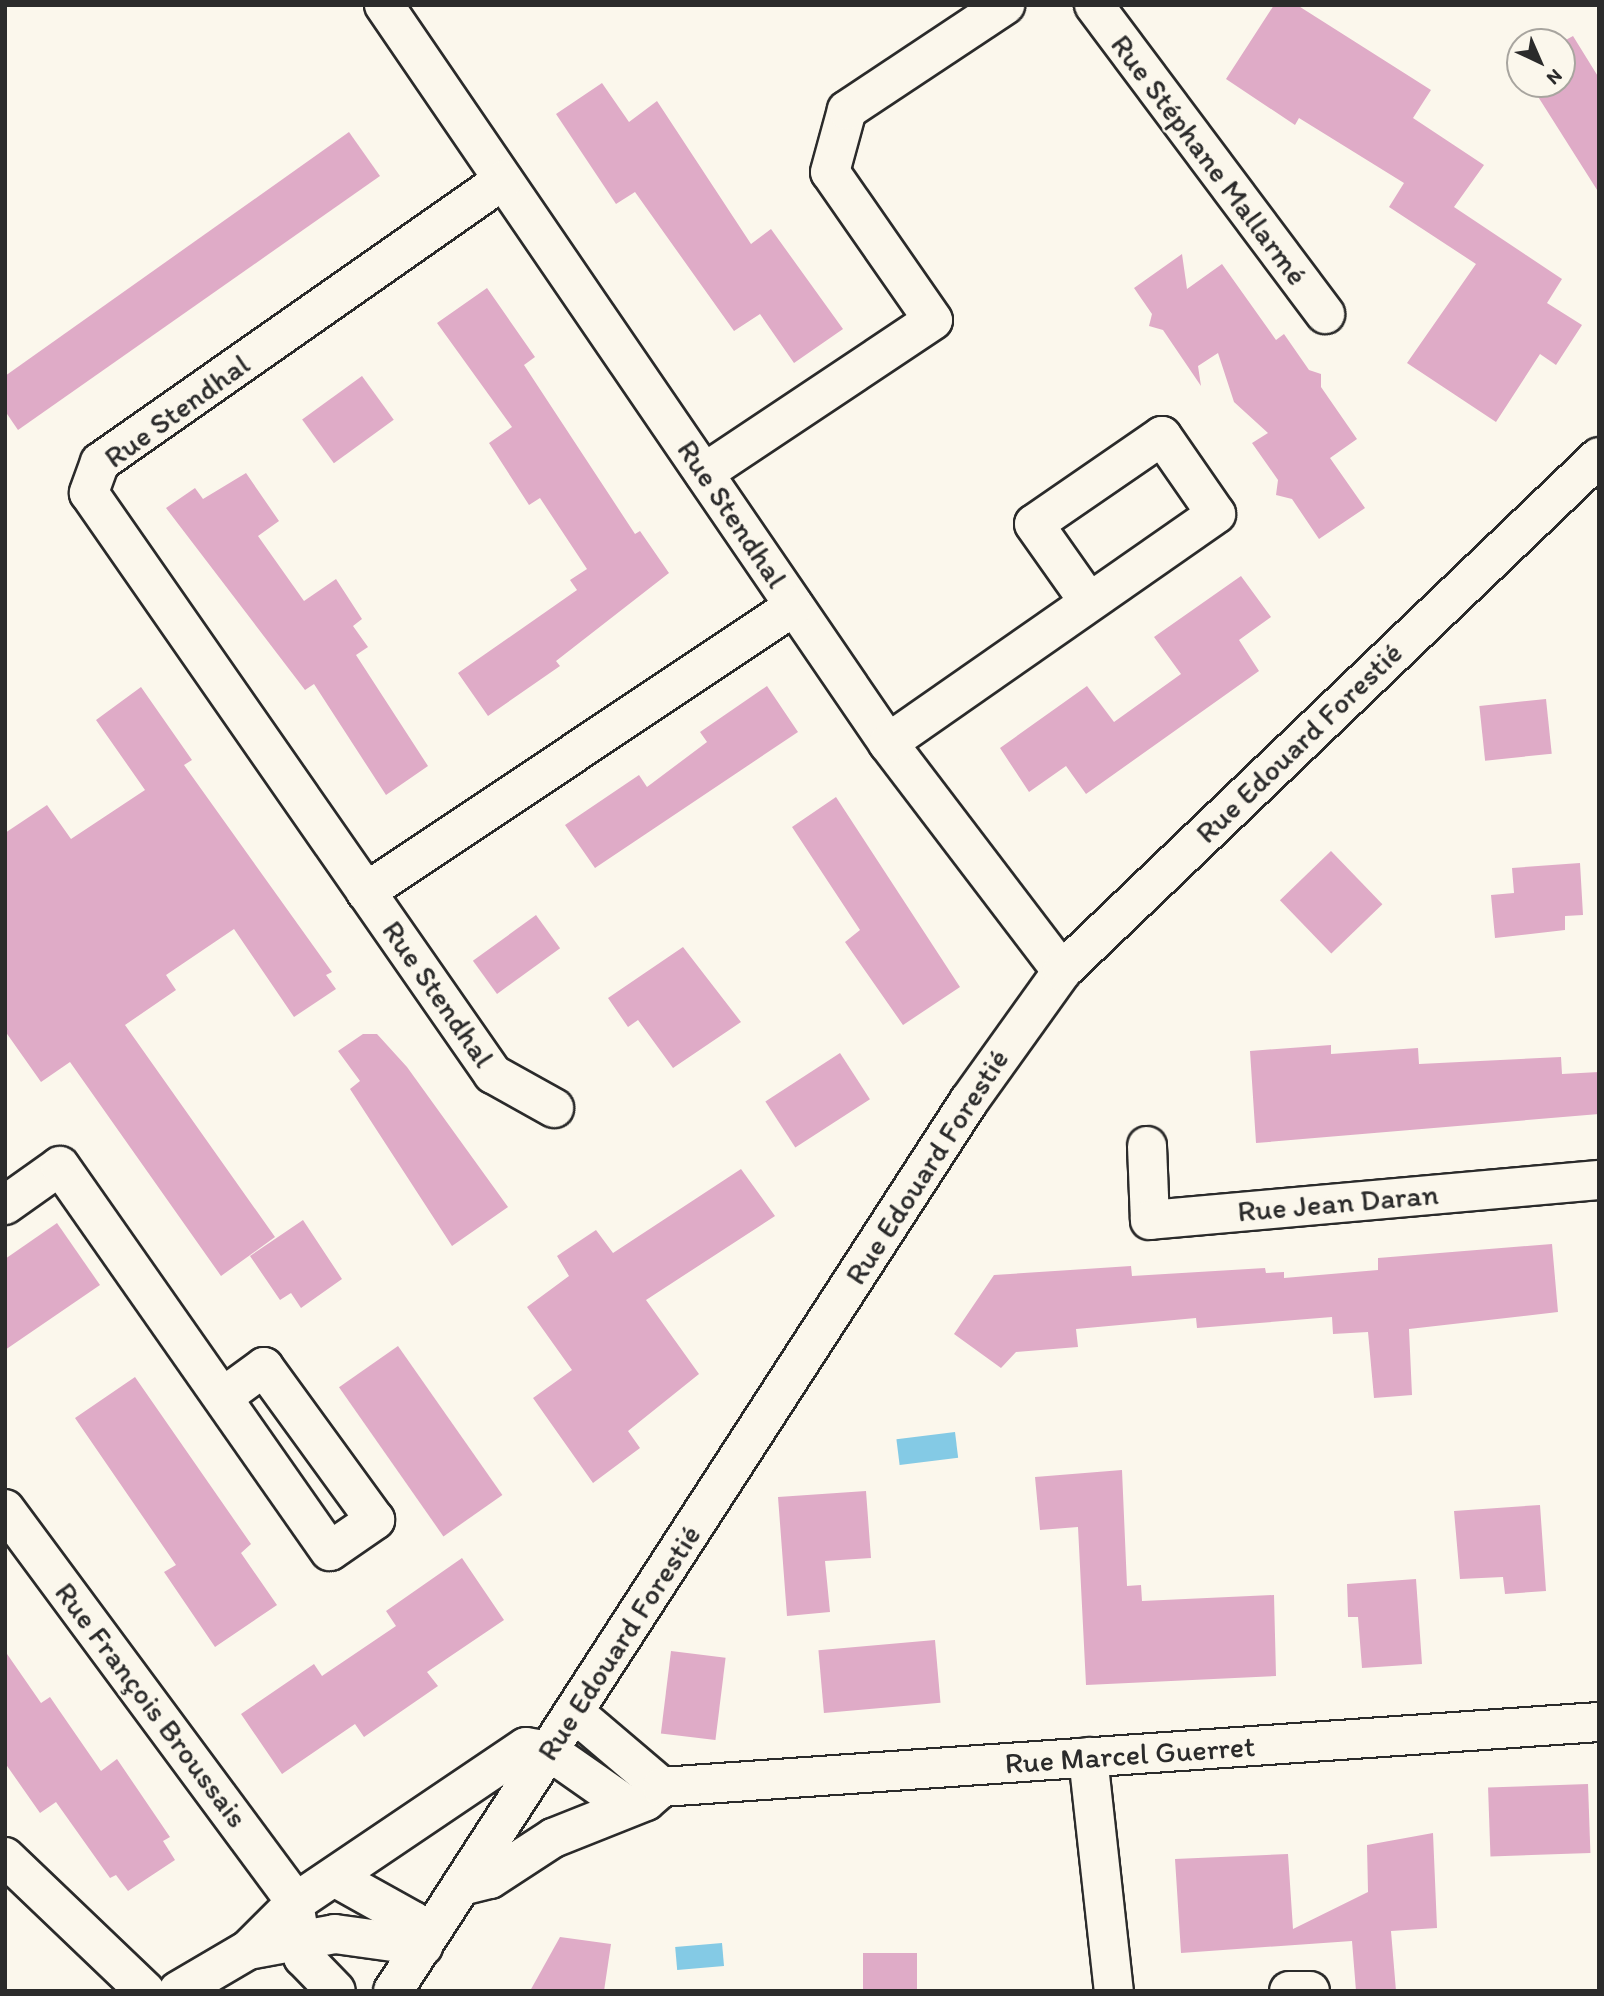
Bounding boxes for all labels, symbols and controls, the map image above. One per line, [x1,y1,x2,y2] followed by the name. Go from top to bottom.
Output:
[1103,27,1315,293] street label: Rue Stéphane Mallarmé
[1506,28,1576,98] north arrow
[1542,64,1567,90] text: N
[98,347,256,475] street label: Rue Stendhal
[670,434,794,594] street label: Rue Stendhal
[1188,635,1410,851] street label: Rue Edouard Forestié
[375,914,501,1074] street label: Rue Stendhal
[838,1043,1016,1291] street label: Rue Edouard Forestié
[1236,1176,1440,1230] street label: Rue Jean Daran
[530,1519,708,1767] street label: Rue Edouard Forestié
[47,1575,255,1835] street label: Rue François Broussais
[1004,1728,1256,1782] street label: Rue Marcel Guerret

